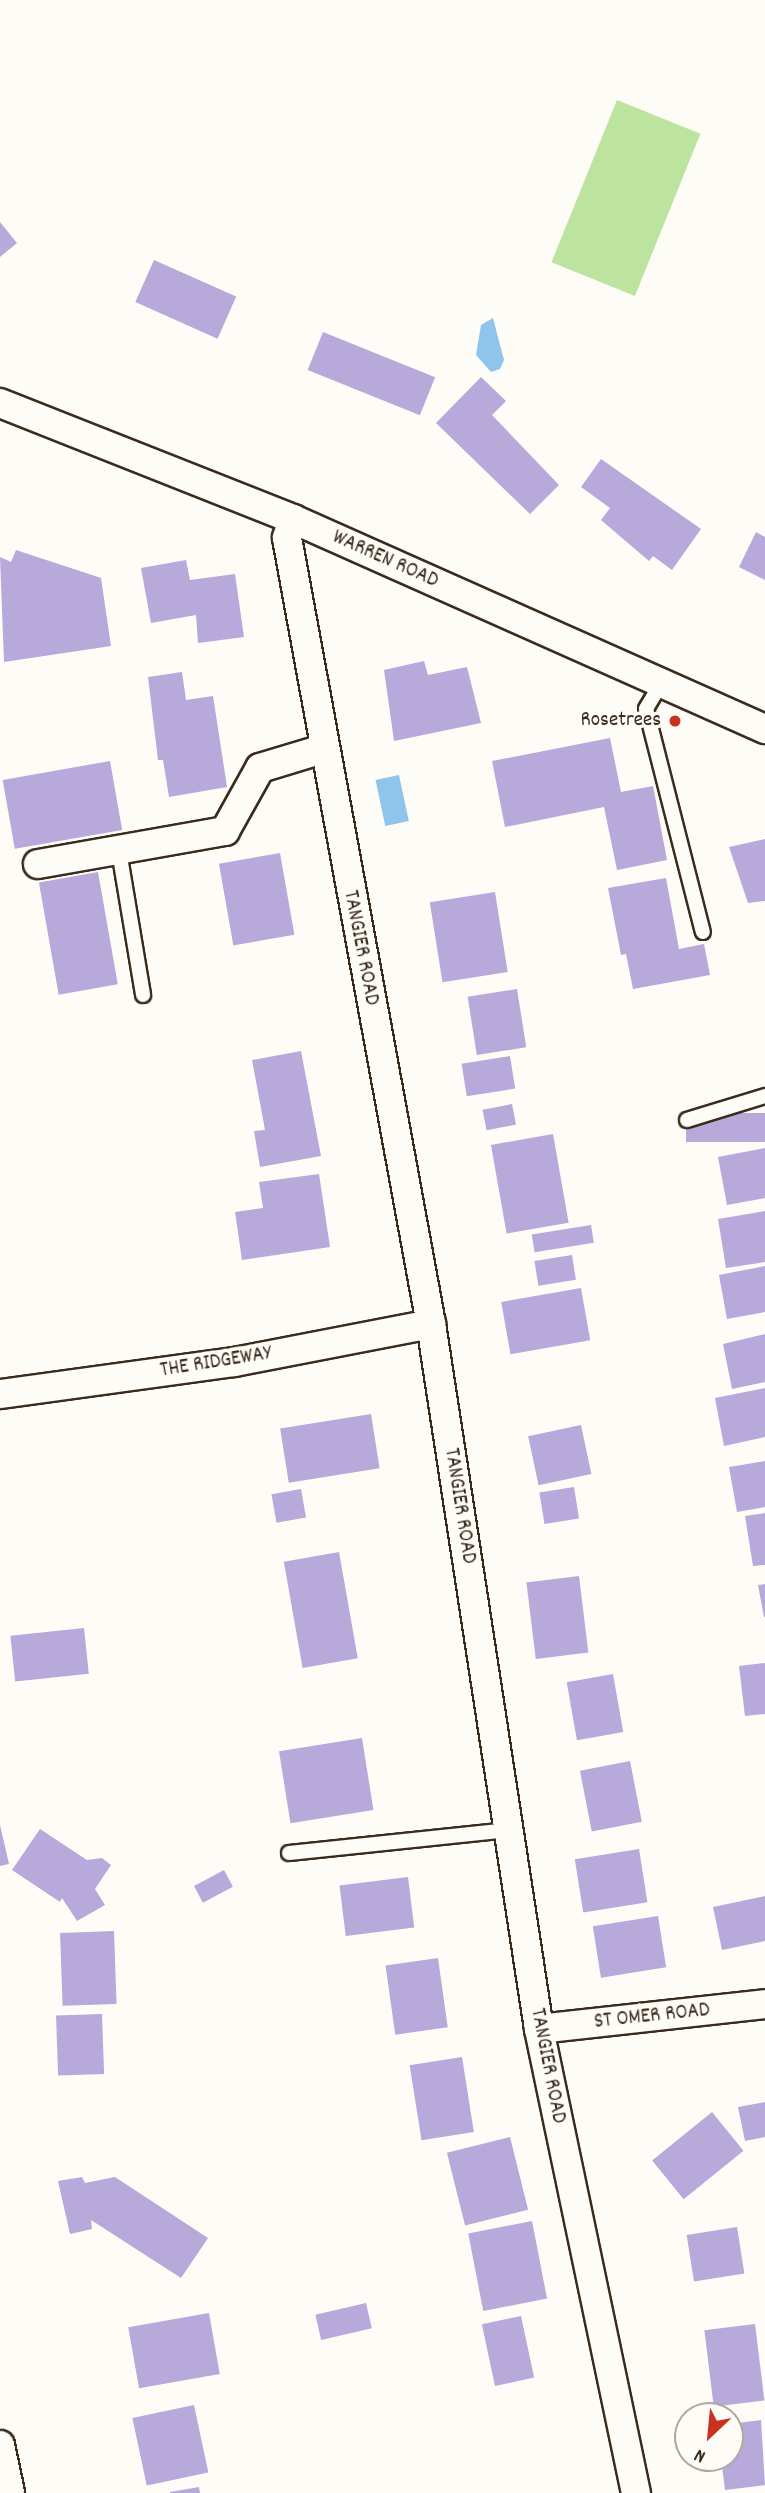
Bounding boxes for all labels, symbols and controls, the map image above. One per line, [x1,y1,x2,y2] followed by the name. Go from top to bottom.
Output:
[328,525,442,595] street label: WARREN ROAD
[580,708,661,734] place label: Rosetrees
[667,713,683,729] marker: Rosetrees
[337,888,383,1008] street label: TANGIER ROAD
[159,1342,273,1384] street label: THE RIDGEWAY
[437,1446,481,1566] street label: TANGIER ROAD
[593,1998,711,2036] street label: ST OMER ROAD
[524,2006,570,2126] street label: TANGIER ROAD
[674,2402,744,2472] north arrow
[690,2440,711,2469] text: N

